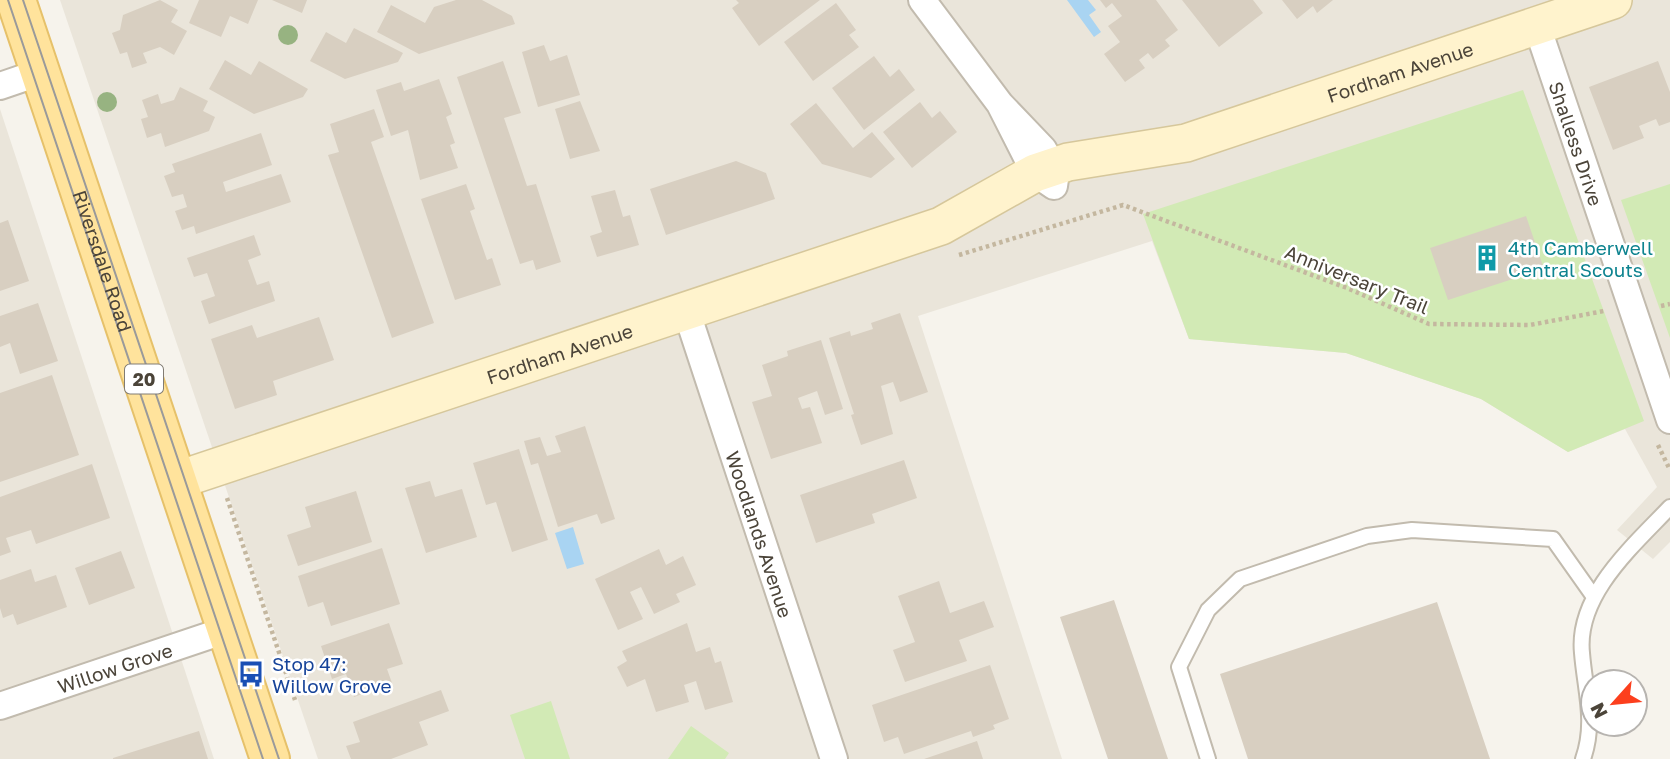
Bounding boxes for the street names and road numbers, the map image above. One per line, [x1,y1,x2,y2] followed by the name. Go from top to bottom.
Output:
[1324,36,1476,106] street label: Fordham Avenue
[1545,78,1608,209] street label: Shalless Drive
[69,187,138,334] street label: Riversdale Road
[1282,240,1432,318] street label: Anniversary Trail
[483,318,635,388] street label: Fordham Avenue
[125,365,163,394] road number: 20
[722,448,798,620] street label: Woodlands Avenue
[54,637,175,697] street label: Willow Grove

